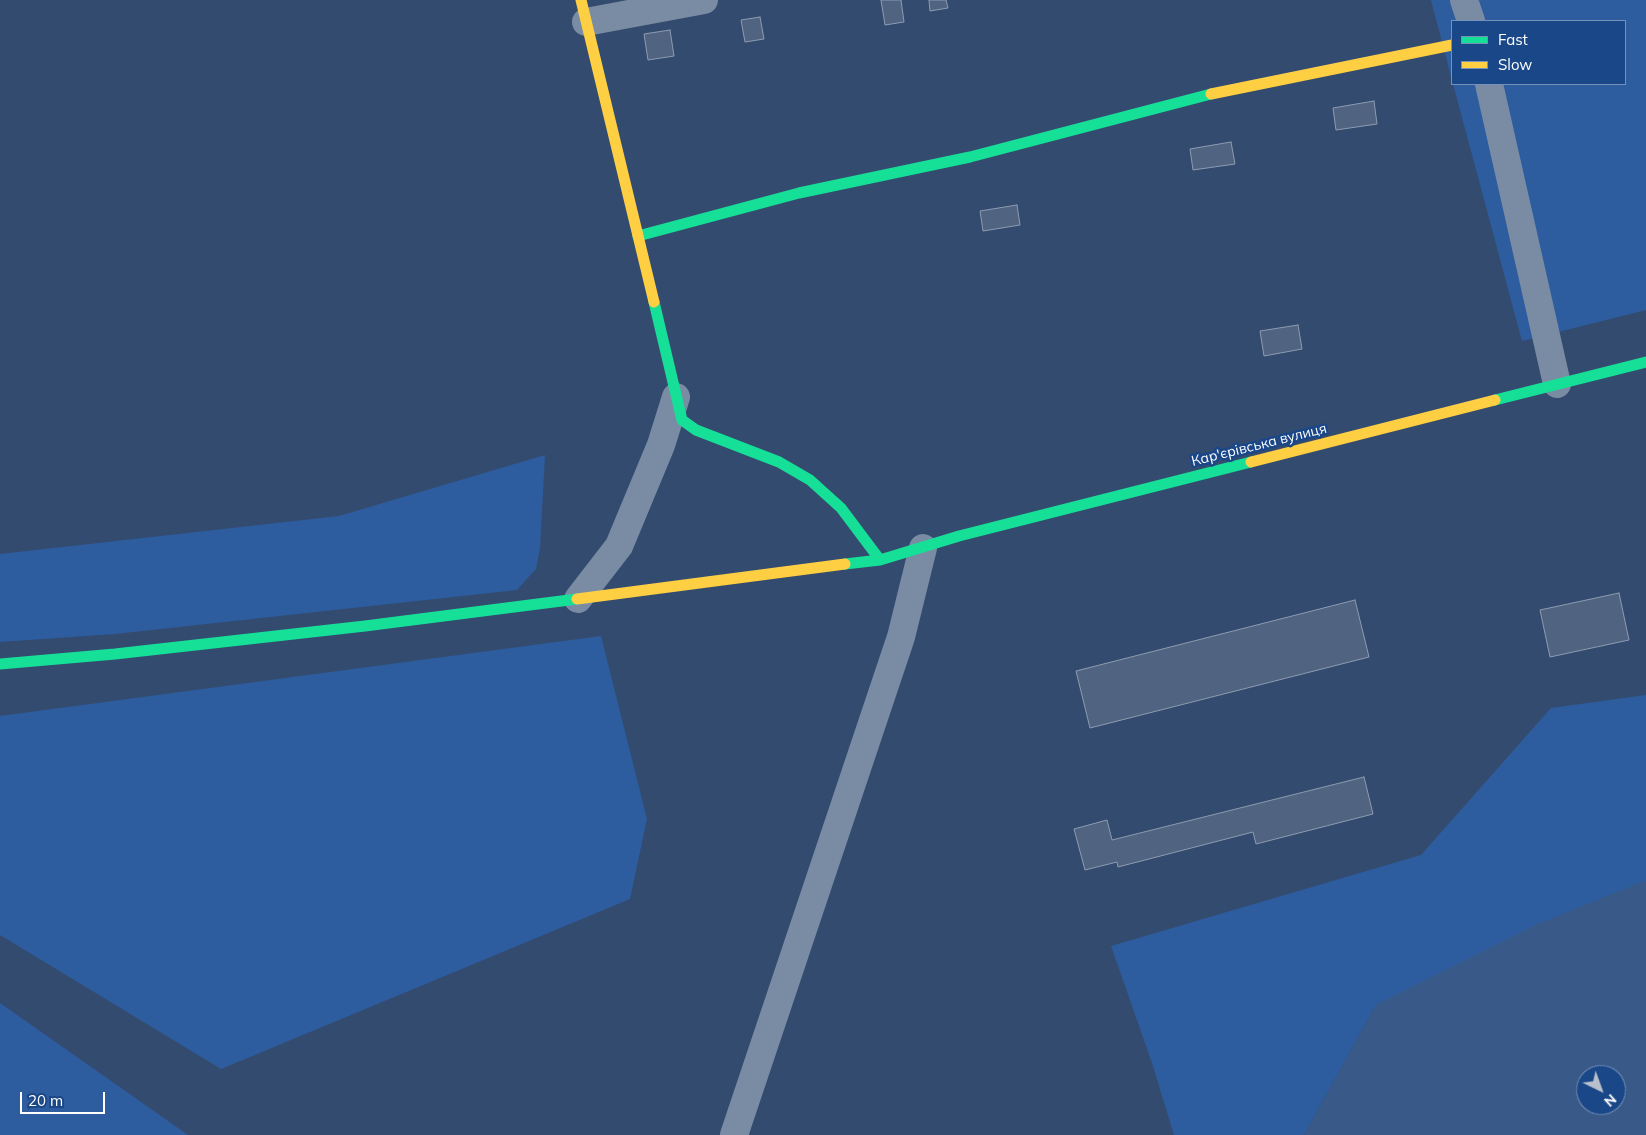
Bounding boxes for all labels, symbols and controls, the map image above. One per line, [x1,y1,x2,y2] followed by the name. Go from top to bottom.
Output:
[1451,20,1626,85] legend
[1498,30,1528,49] text: Fast
[1498,55,1532,74] text: Slow
[1190,420,1328,470] street label: Кар'єрівська вулиця
[1576,1065,1626,1115] north arrow
[22,1082,108,1114] scale bar
[1600,1090,1620,1111] text: N
[28,1091,63,1110] text: 20 m

